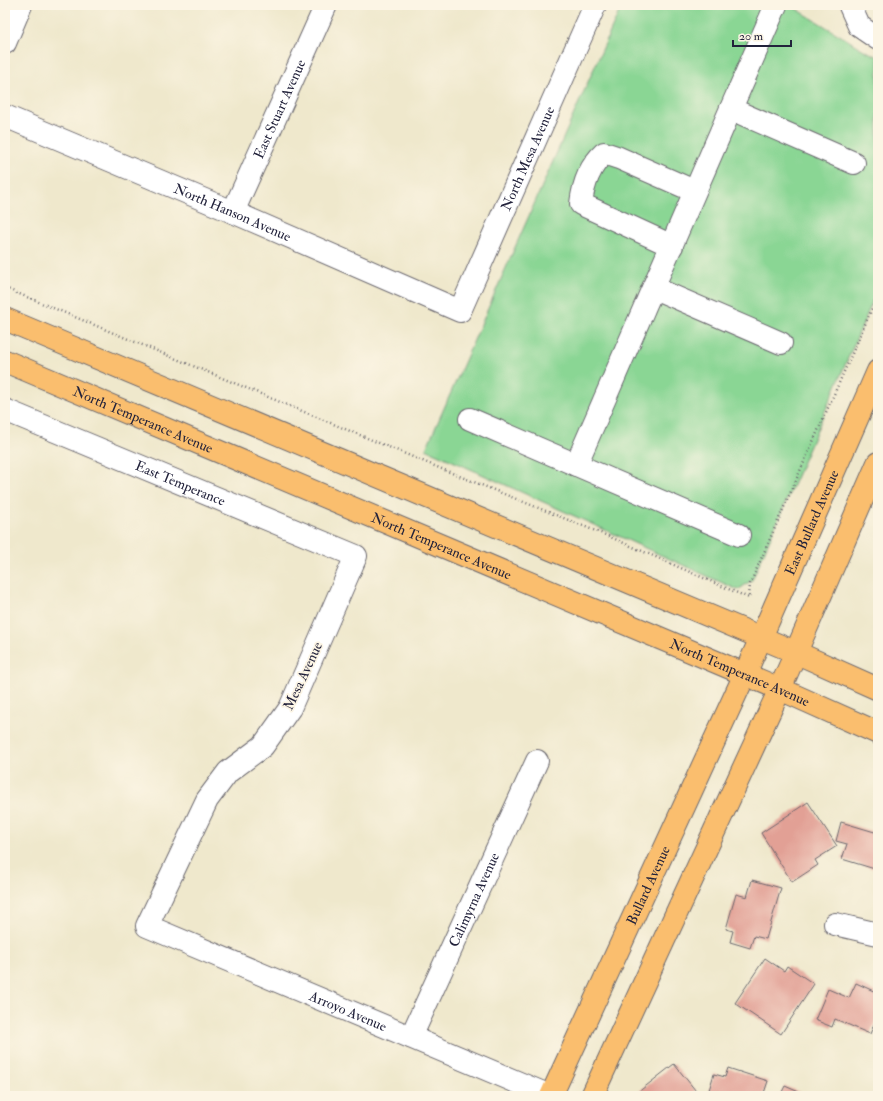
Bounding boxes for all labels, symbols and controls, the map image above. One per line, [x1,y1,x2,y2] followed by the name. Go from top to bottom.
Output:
[733,22,791,48] scale bar
[739,29,764,44] text: 20 m
[250,57,309,161] street label: East Stuart Avenue
[497,103,558,213] street label: North Mesa Avenue
[171,180,294,245] street label: North Hanson Avenue
[71,382,216,457] street label: North Temperance Avenue
[133,457,228,509] street label: East Temperance
[781,467,842,578] street label: East Bullard Avenue
[369,509,514,583] street label: North Temperance Avenue
[667,635,813,710] street label: North Temperance Avenue
[280,639,326,713] street label: Mesa Avenue
[622,843,673,927] street label: Bullard Avenue
[445,850,503,949] street label: Calimyrna Avenue
[306,987,390,1035] street label: Arroyo Avenue

